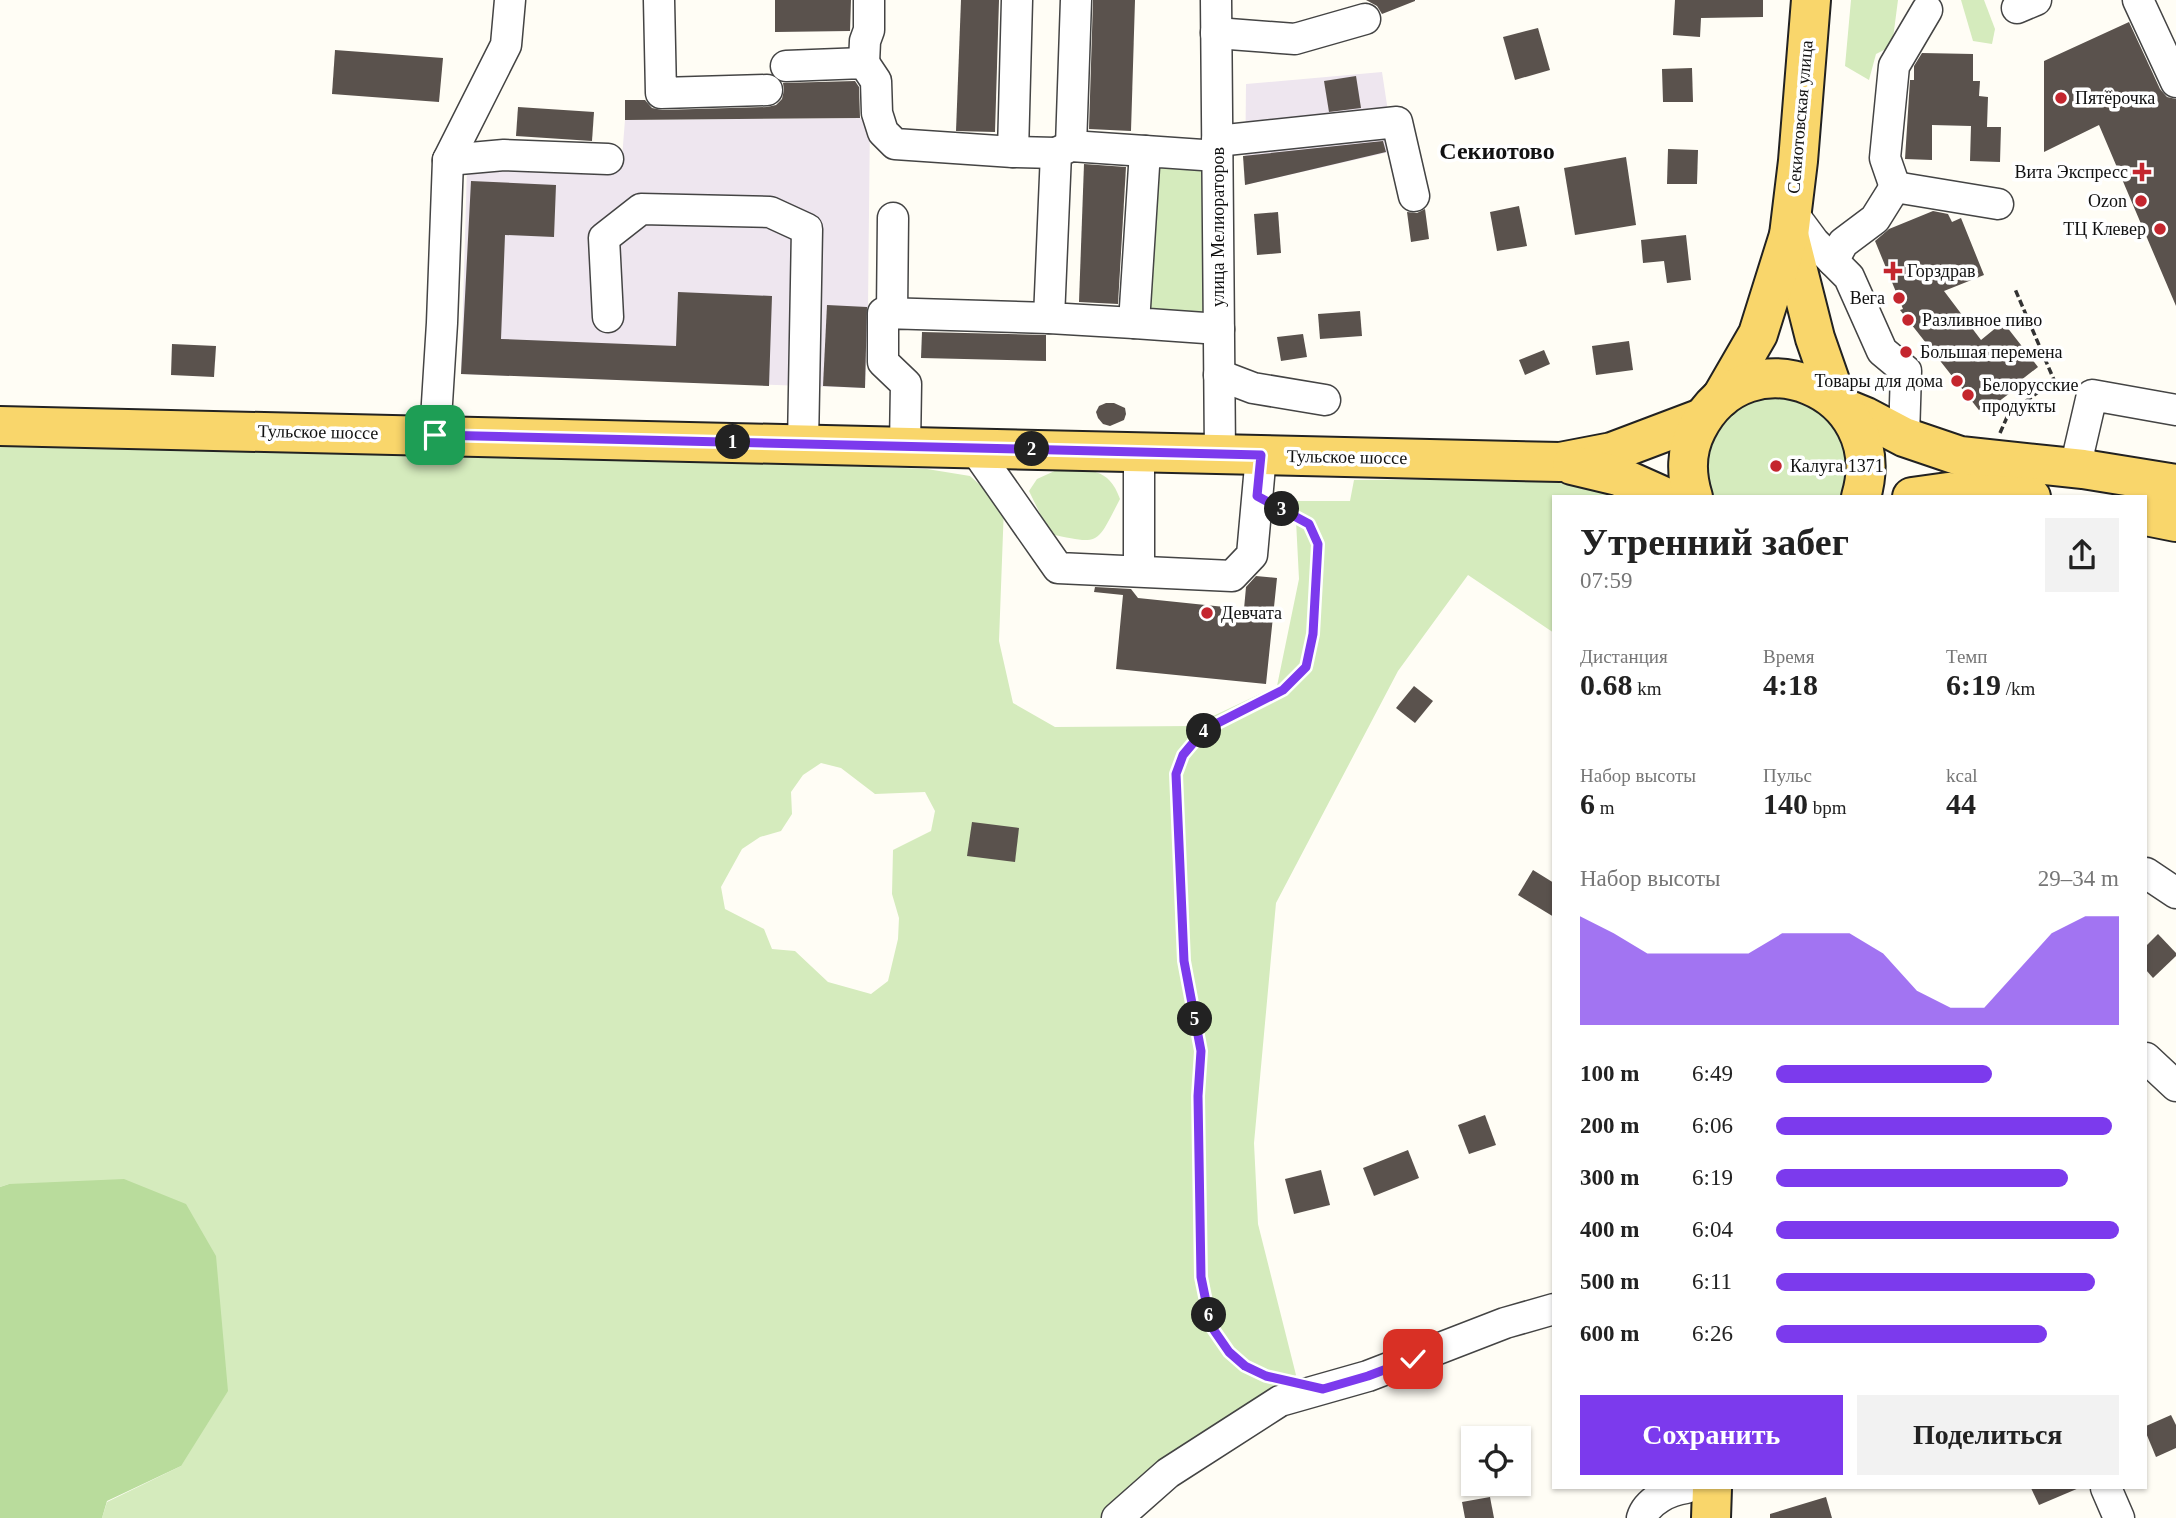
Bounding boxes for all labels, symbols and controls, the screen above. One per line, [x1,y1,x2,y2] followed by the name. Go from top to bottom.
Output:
[1783,39,1817,195] street label: Секиотовская улица
[2075,88,2155,108] place label: Пятёрочка
[2053,90,2069,106] marker: Пятёрочка
[1439,138,1555,164] district label: Секиотово
[1208,147,1228,307] street label: улица Мелиораторов
[2015,162,2128,182] place label: Вита Экспресс
[2134,164,2150,180] marker: Вита Экспресс
[2088,191,2127,211] place label: Ozon
[2133,193,2149,209] marker: Ozon
[2063,219,2146,239] place label: ТЦ Клевер
[2152,221,2168,237] marker: ТЦ Клевер
[1907,261,1975,281] place label: Горздрав
[1885,263,1901,279] marker: Горздрав
[1850,288,1885,308] place label: Вега
[1891,290,1907,306] marker: Вега
[1922,310,2042,330] place label: Разливное пиво
[1900,312,1916,328] marker: Разливное пиво
[1920,342,2063,362] place label: Большая перемена
[1898,344,1914,360] marker: Большая перемена
[1815,371,1943,391] place label: Товары для дома
[1949,373,1965,389] marker: Товары для дома
[1982,375,2078,416] place label: Белорусские продукты
[1960,387,1976,403] marker: Белорусские продукты
[405,405,465,465] pin
[416,416,454,454] icon: arrive
[258,421,378,443] street label: Тульское шоссе
[716,424,750,460] pin: 1
[728,431,737,452] text: 1
[1014,432,1050,466] pin: 2
[1027,438,1036,459] text: 2
[1287,446,1407,468] street label: Тульское шоссе
[1790,456,1884,476] place label: Калуга 1371
[1768,458,1784,474] marker: Калуга 1371
[1264,491,1300,526] pin: 3
[1277,498,1286,519] text: 3
[2045,518,2119,592] button: share
[1580,521,1849,563] text: Утренний забег
[1580,568,1632,593] text: 07:59
[1221,603,1282,623] place label: Девчата
[1199,605,1215,621] marker: Девчата
[1580,646,1668,667] text: Дистанция
[1763,646,1814,667] text: Время
[1946,646,1988,667] text: Темп
[1580,668,1633,701] text: 0.68
[1763,668,1818,701] text: 4:18
[1946,668,2001,701] text: 6:19
[1633,678,1662,699] text: km
[2001,678,2035,699] text: /km
[1186,714,1222,748] pin: 4
[1199,720,1208,741] text: 4
[1580,765,1696,786] text: Набор высоты
[1763,765,1812,786] text: Пульс
[1946,765,1978,786] text: kcal
[1580,787,1595,820] text: 6
[1763,787,1808,820] text: 140
[1946,787,1976,820] text: 44
[1595,797,1615,818] text: m
[1808,797,1847,818] text: bpm
[1580,866,1721,891] text: Набор высоты
[2038,866,2119,891] text: 29–34 m
[1178,1002,1212,1036] pin: 5
[1190,1008,1199,1029] text: 5
[1580,1061,1639,1086] text: 100 m
[1692,1061,1733,1086] text: 6:49
[1580,1113,1639,1138] text: 200 m
[1692,1113,1733,1138] text: 6:06
[1580,1165,1639,1190] text: 300 m
[1692,1165,1733,1190] text: 6:19
[1580,1217,1639,1242] text: 400 m
[1692,1217,1733,1242] text: 6:04
[1580,1269,1639,1294] text: 500 m
[1692,1269,1732,1294] text: 6:11
[1192,1298,1226,1332] pin: 6
[1204,1304,1213,1325] text: 6
[1580,1321,1639,1346] text: 600 m
[1692,1321,1733,1346] text: 6:26
[1383,1329,1443,1389] pin
[1394,1340,1432,1378] icon: check
[1580,1395,1843,1475] button: Сохранить
[1857,1395,2119,1475] button: Поделиться
[1461,1426,1531,1496] map controls
[1461,1426,1531,1496] button: locate

